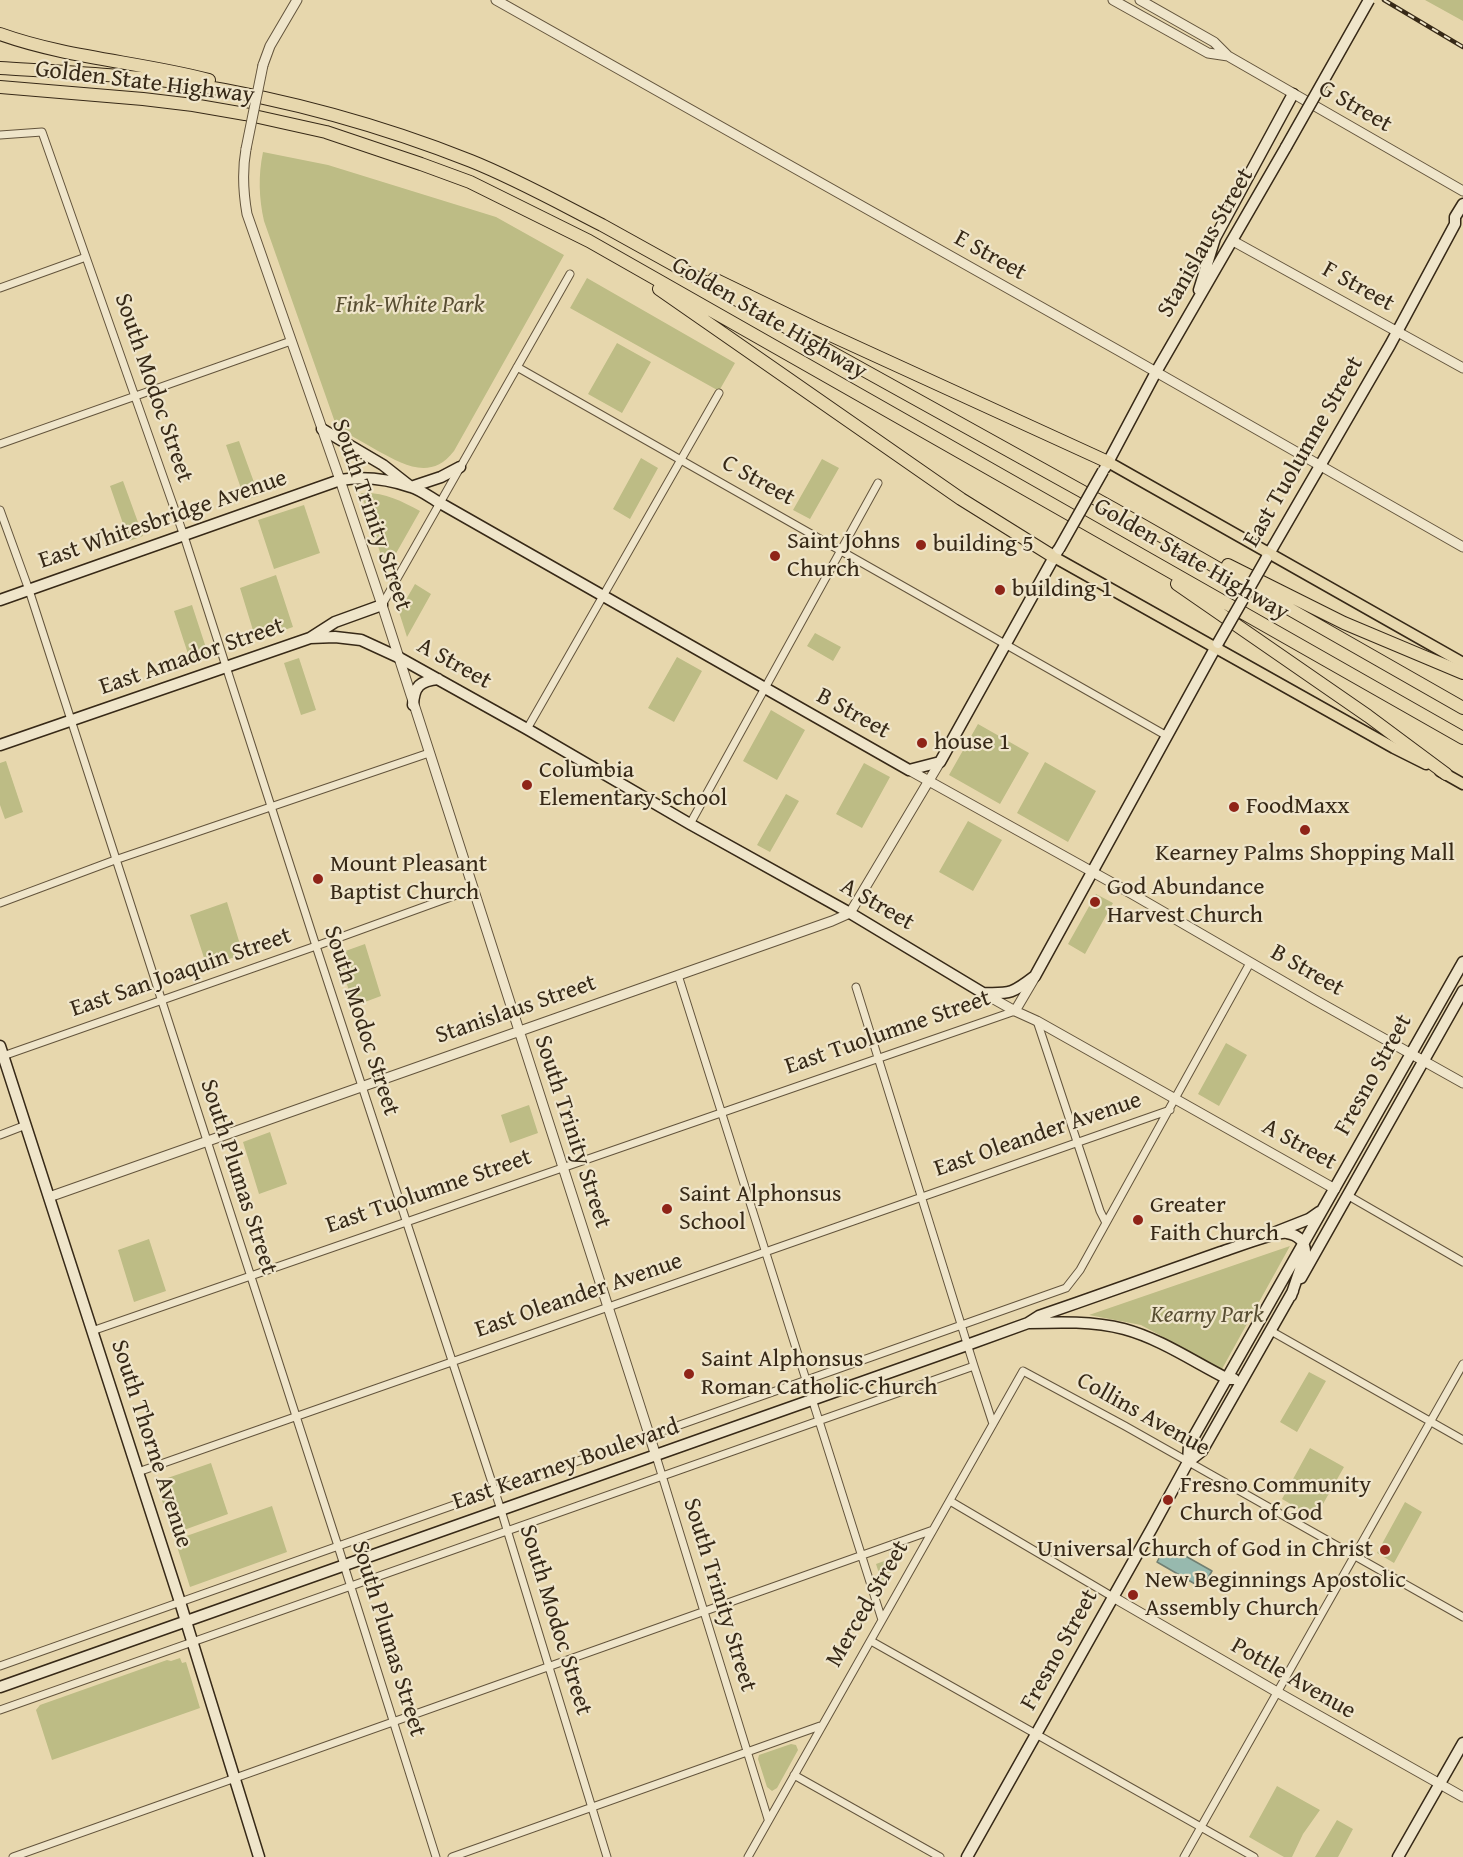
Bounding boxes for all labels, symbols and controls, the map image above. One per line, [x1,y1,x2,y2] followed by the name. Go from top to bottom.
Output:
[34,55,256,111] street label: Golden State Highway
[1313,74,1397,140] street label: G Street
[1152,163,1260,323] street label: Stanislaus Street
[949,224,1031,288] street label: E Street
[666,251,872,387] street label: Golden State Highway
[1317,256,1399,318] street label: F Street
[107,290,199,486] street label: South Modoc Street
[335,292,485,320] park label: Fink-White Park
[1238,351,1370,553] street label: East Tuolumne Street
[325,415,417,615] street label: South Trinity Street
[716,449,800,513] street label: C Street
[35,464,291,576] street label: East Whitesbridge Avenue
[1088,492,1294,628] street label: Golden State Highway
[787,528,900,584] place label: Saint Johns Church
[933,531,1034,559] place label: building 5
[914,538,928,552] marker: building 5
[768,549,782,563] marker: Saint Johns Church
[1012,576,1113,604] place label: building 1
[993,583,1007,597] marker: building 1
[96,612,288,702] street label: East Amador Street
[412,632,496,696] street label: A Street
[811,682,895,746] street label: B Street
[934,729,1010,757] place label: house 1
[915,736,929,750] marker: house 1
[539,757,727,813] place label: Columbia Elementary School
[520,778,534,792] marker: Columbia Elementary School
[1246,793,1350,821] place label: FoodMaxx
[1227,800,1241,814] marker: FoodMaxx
[1298,823,1312,837] marker: Kearney Palms Shopping Mall
[1155,840,1455,868] place label: Kearney Palms Shopping Mall
[330,851,487,907] place label: Mount Pleasant Baptist Church
[311,872,325,886] marker: Mount Pleasant Baptist Church
[835,872,919,938] street label: A Street
[1107,874,1264,930] place label: God Abundance Harvest Church
[1088,895,1102,909] marker: God Abundance Harvest Church
[67,922,295,1024] street label: East San Joaquin Street
[317,922,405,1120] street label: South Modoc Street
[1265,939,1349,1003] street label: B Street
[432,969,600,1051] street label: Stanislaus Street
[781,984,995,1082] street label: East Tuolumne Street
[1329,1010,1419,1140] street label: Fresno Street
[527,1032,617,1232] street label: South Trinity Street
[193,1076,283,1278] street label: South Plumas Street
[931,1086,1145,1184] street label: East Oleander Avenue
[1257,1113,1341,1177] street label: A Street
[322,1143,536,1241] street label: East Tuolumne Street
[679,1181,842,1237] place label: Saint Alphonsus School
[1150,1192,1279,1248] place label: Greater Faith Church
[660,1202,674,1216] marker: Saint Alphonsus School
[1131,1213,1145,1227] marker: Greater Faith Church
[472,1247,686,1345] street label: East Oleander Avenue
[1150,1302,1264,1330] park label: Kearny Park
[104,1336,198,1552] street label: South Thorne Avenue
[701,1346,938,1402] place label: Saint Alphonsus Roman Catholic Church
[682,1367,696,1381] marker: Saint Alphonsus Roman Catholic Church
[1071,1367,1215,1463] street label: Collins Avenue
[449,1413,683,1517] street label: East Kearney Boulevard
[1180,1472,1371,1528] place label: Fresno Community Church of God
[1161,1493,1175,1507] marker: Fresno Community Church of God
[676,1495,762,1695] street label: South Trinity Street
[512,1521,598,1719] street label: South Modoc Street
[820,1536,916,1672] street label: Merced Street
[1037,1536,1373,1564] place label: Universal Church of God in Christ
[345,1538,431,1740] street label: South Plumas Street
[1378,1543,1392,1557] marker: Universal Church of God in Christ
[1145,1567,1406,1623] place label: New Beginnings Apostolic Assembly Church
[1015,1585,1105,1715] street label: Fresno Street
[1126,1588,1140,1602] marker: New Beginnings Apostolic Assembly Church
[1226,1632,1360,1726] street label: Pottle Avenue

